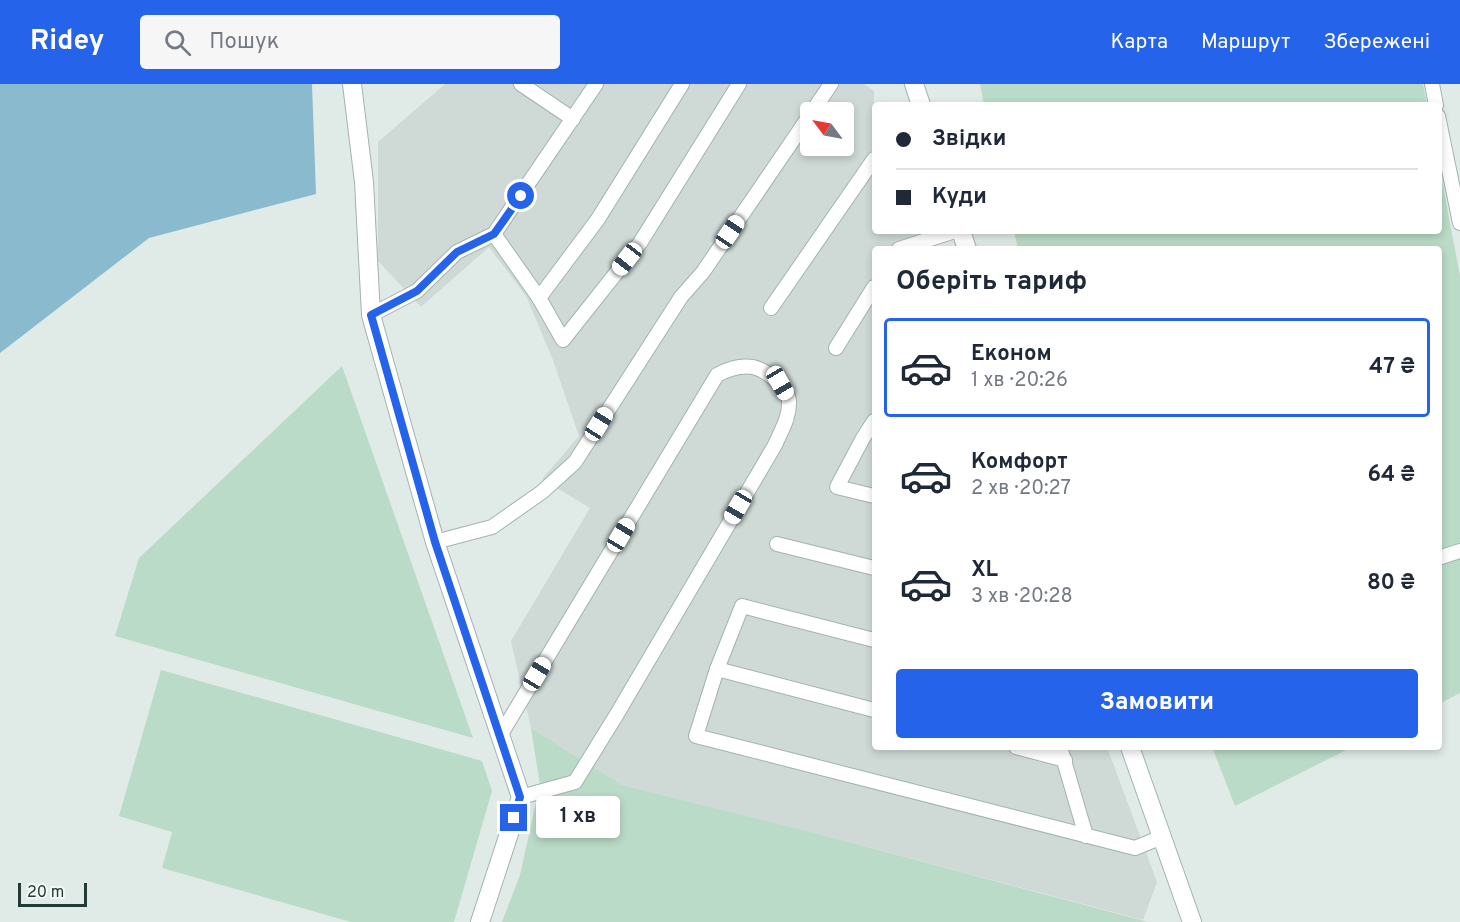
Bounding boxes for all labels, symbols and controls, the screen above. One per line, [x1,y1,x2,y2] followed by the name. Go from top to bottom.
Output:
[140,15,560,69] search box
[30,24,104,60] text: Ridey
[161,26,194,59] icon: search
[209,29,279,56] text: Пошук
[1111,29,1168,56] text: Карта
[1201,29,1290,56] text: Маршрут
[1323,29,1430,56] text: Збережені
[800,102,854,156] north arrow
[800,102,854,156] map controls
[932,126,1006,153] text: Звідки
[507,182,534,209] route start
[932,184,987,211] text: Куди
[712,212,748,252] car
[609,239,645,279] car
[896,265,1087,299] text: Оберіть тариф
[899,341,953,395] icon: car
[971,341,1052,368] text: Економ
[1369,354,1415,381] text: 47 ₴
[763,363,797,403] car
[971,368,1068,394] text: 1 хв · 20:26
[582,404,616,444] car
[899,449,953,503] icon: car
[971,449,1068,476] text: Комфорт
[1367,462,1415,489] text: 64 ₴
[971,476,1071,502] text: 2 хв · 20:27
[721,487,755,527] car
[604,515,638,555] car
[899,557,953,611] icon: car
[971,557,998,584] text: XL
[1367,570,1415,597] text: 80 ₴
[971,584,1073,610] text: 3 хв · 20:28
[520,654,554,694] car
[896,669,1418,738] button: Замовити
[535,797,619,839] callout: 1 хв
[500,804,527,831] route end
[560,804,596,830] text: 1 хв
[18,880,87,908] scale bar
[27,883,64,903] text: 20 m

